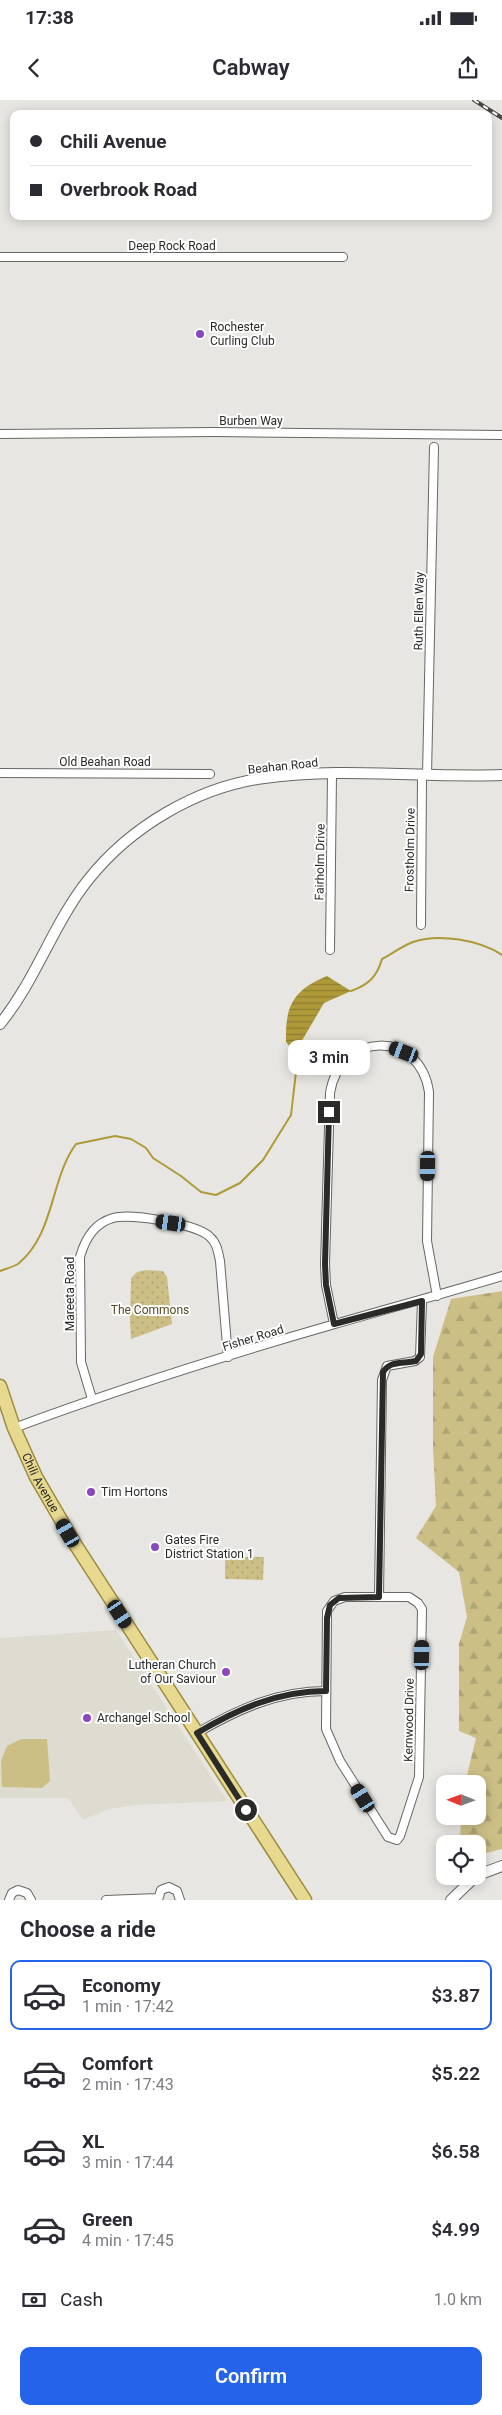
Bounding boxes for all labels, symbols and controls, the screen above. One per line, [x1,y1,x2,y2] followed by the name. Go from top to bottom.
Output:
[25,6,74,29] text: 17:38
[20,54,48,82] icon: back
[454,54,482,82] icon: share
[212,55,290,80] text: Cabway
[60,130,167,153] text: Chili Avenue
[60,178,197,201] text: Overbrook Road
[128,239,216,253] street label: Deep Rock Road
[210,320,275,348] place label: Rochester Curling Club
[194,328,206,340] marker: Rochester Curling Club
[219,414,283,428] street label: Burben Way
[411,571,427,650] street label: Ruth Ellen Way
[59,755,151,769] street label: Old Beahan Road
[247,755,319,777] street label: Beahan Road
[402,808,418,892] street label: Frostholm Drive
[312,823,328,901] street label: Fairholm Drive
[288,1040,370,1074] callout: 3 min
[387,1040,420,1064] car
[309,1048,349,1067] text: 3 min
[318,1101,340,1123] route end
[420,1151,435,1181] car
[155,1213,186,1233] car
[63,1257,77,1331] street label: Mareeta Road
[111,1303,189,1317] park label: The Commons
[221,1322,285,1354] street label: Fisher Road
[19,1451,62,1515] street label: Chili Avenue
[101,1485,168,1499] place label: Tim Hortons
[85,1486,97,1498] marker: Tim Hortons
[54,1516,81,1550] car
[165,1533,254,1561] place label: Gates Fire District Station 1
[149,1541,161,1553] marker: Gates Fire District Station 1
[105,1597,134,1631] car
[414,1640,429,1670] car
[128,1658,216,1686] place label: Lutheran Church of Our Saviour
[220,1666,232,1678] marker: Lutheran Church of Our Saviour
[401,1678,417,1762] street label: Kernwood Drive
[97,1711,190,1725] place label: Archangel School
[81,1712,93,1724] marker: Archangel School
[436,1775,486,1825] north arrow
[436,1775,486,1885] map controls
[348,1781,377,1815] car
[235,1799,257,1821] route start
[436,1835,486,1885] button: locate
[20,1917,156,1942] text: Choose a ride
[22,1973,67,2018] icon: car
[82,1974,161,1997] text: Economy
[431,1984,480,2007] text: $3.87
[82,1997,174,2016] text: 1 min · 17:42
[22,2051,67,2096] icon: car
[82,2052,153,2075] text: Comfort
[431,2062,480,2085] text: $5.22
[82,2075,174,2094] text: 2 min · 17:43
[22,2129,67,2174] icon: car
[82,2130,104,2153] text: XL
[431,2140,480,2163] text: $6.58
[82,2153,174,2172] text: 3 min · 17:44
[22,2207,67,2252] icon: car
[82,2208,133,2231] text: Green
[431,2218,480,2241] text: $4.99
[82,2231,174,2250] text: 4 min · 17:45
[20,2286,48,2314] icon: cash
[60,2288,103,2311] text: Cash
[434,2290,482,2309] text: 1.0 km
[20,2347,482,2405] button: Confirm

